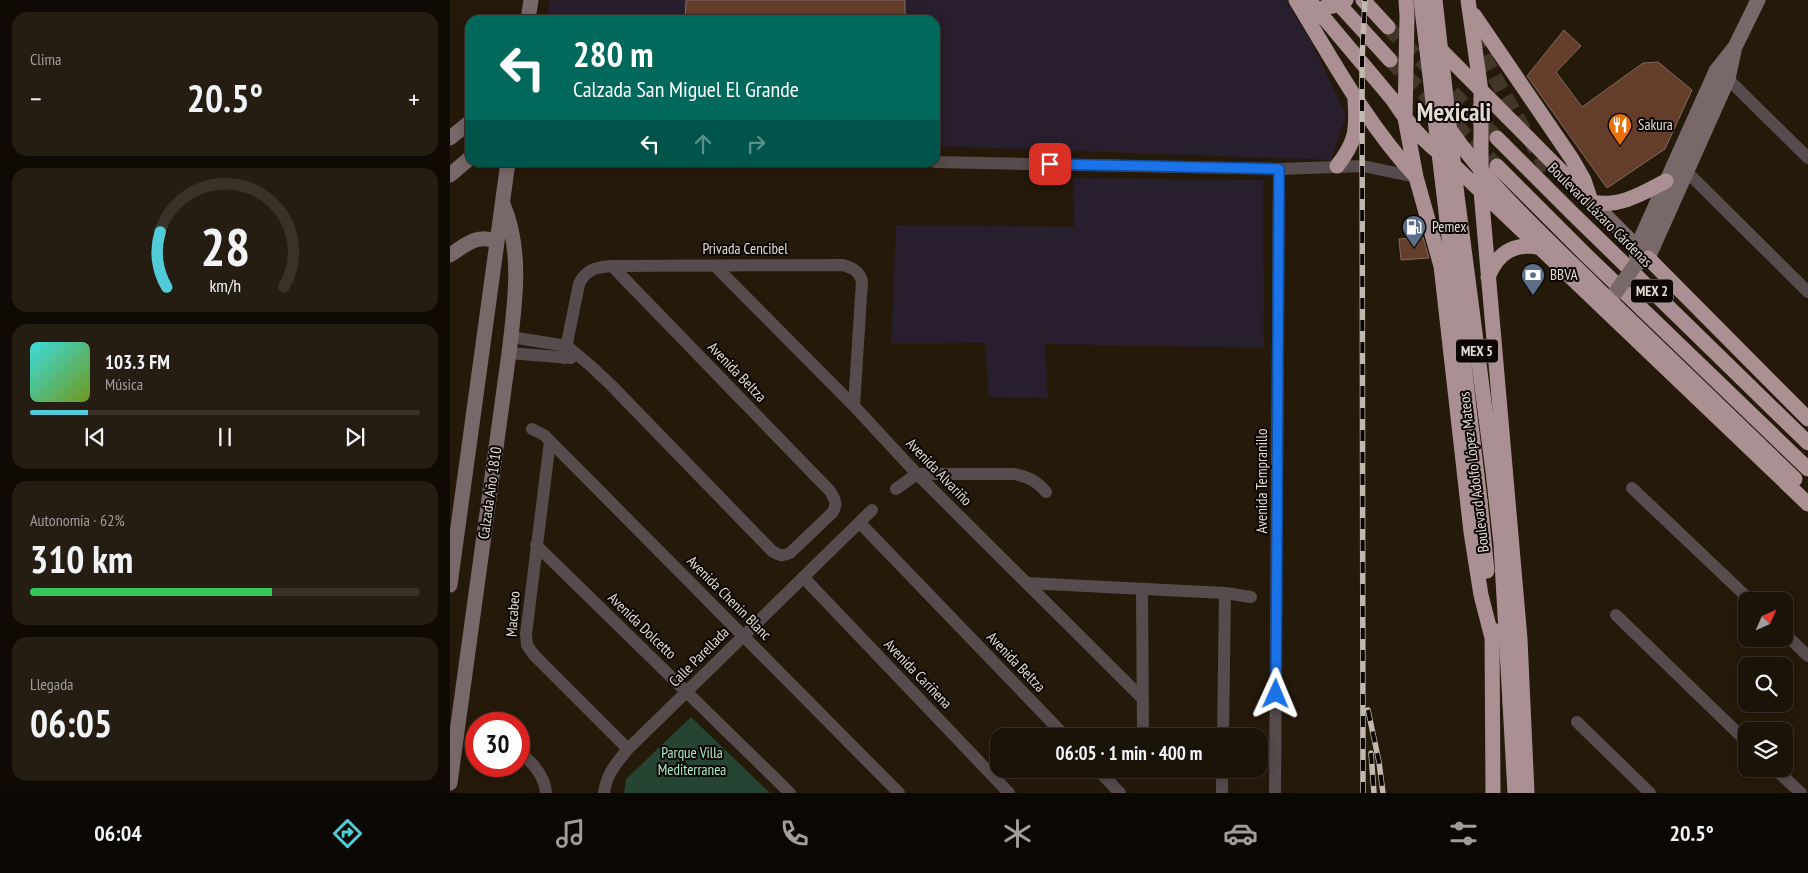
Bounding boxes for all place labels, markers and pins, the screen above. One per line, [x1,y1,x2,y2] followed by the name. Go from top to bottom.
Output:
[1607,112,1633,146] restaurant icon: Sakura
[1638,115,1673,134] place label: Sakura
[1029,143,1071,185] pin
[1401,214,1427,248] fuel station icon: Pemex
[1432,217,1466,236] place label: Pemex
[1520,262,1546,296] bank icon: BBVA
[1550,265,1578,284] place label: BBVA

